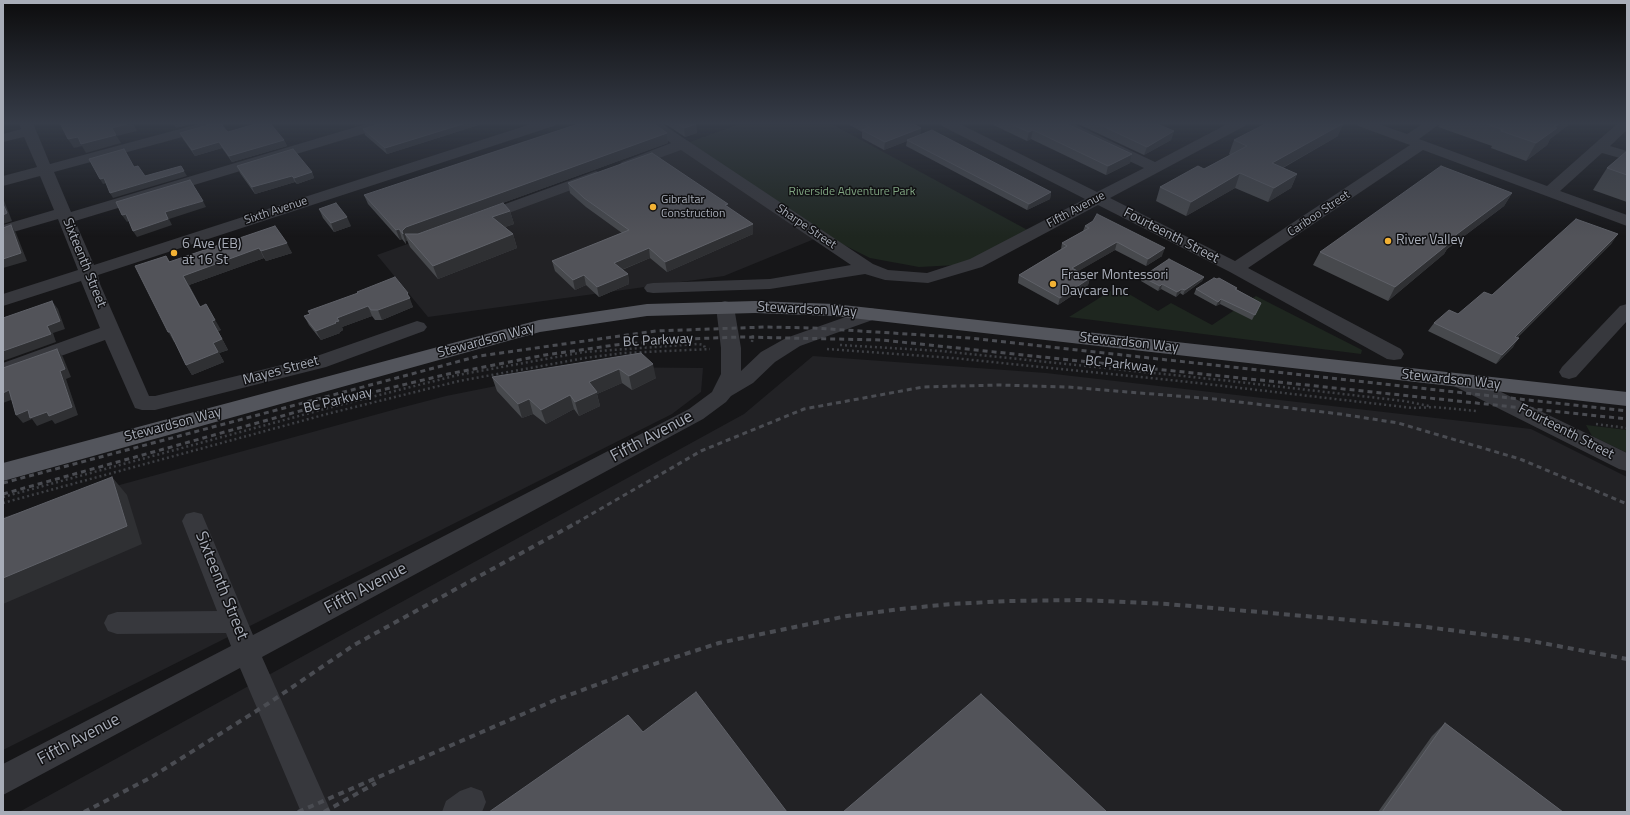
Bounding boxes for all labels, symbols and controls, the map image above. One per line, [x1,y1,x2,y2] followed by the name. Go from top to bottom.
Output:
[789,185,915,199] park label: Riverside Adventure Park
[1285,188,1353,240] street label: Cariboo Street
[1044,189,1108,231] street label: Fifth Avenue
[661,193,725,221] place label: Gibraltar Construction
[243,194,309,228] street label: Sixth Avenue
[648,202,658,212] marker: Gibraltar Construction
[773,202,839,252] street label: Sharpe Street
[1120,205,1222,267] street label: Fourteenth Street
[58,216,110,310] street label: Sixteenth Street
[1396,233,1464,249] place label: River Valley
[1383,236,1393,246] marker: River Valley
[182,237,242,270] place label: 6 Ave (EB) at 16 St
[169,248,179,258] marker: 6 Ave (EB) at 16 St
[1061,268,1168,300] place label: Fraser Montessori Daycare Inc
[1048,279,1058,289] marker: Fraser Montessori Daycare Inc
[757,299,857,321] street label: Stewardson Way
[436,320,536,362] street label: Stewardson Way
[1079,329,1179,357] street label: Stewardson Way
[622,331,694,351] street label: BC Parkway
[241,353,321,389] street label: Mayes Street
[1084,353,1156,377] street label: BC Parkway
[1401,366,1501,394] street label: Stewardson Way
[302,384,374,418] street label: BC Parkway
[1515,401,1617,463] street label: Fourteenth Street
[123,404,223,446] street label: Stewardson Way
[607,407,697,467] street label: Fifth Avenue
[190,529,252,643] street label: Sixteenth Street
[321,559,411,619] street label: Fifth Avenue
[34,710,124,770] street label: Fifth Avenue

